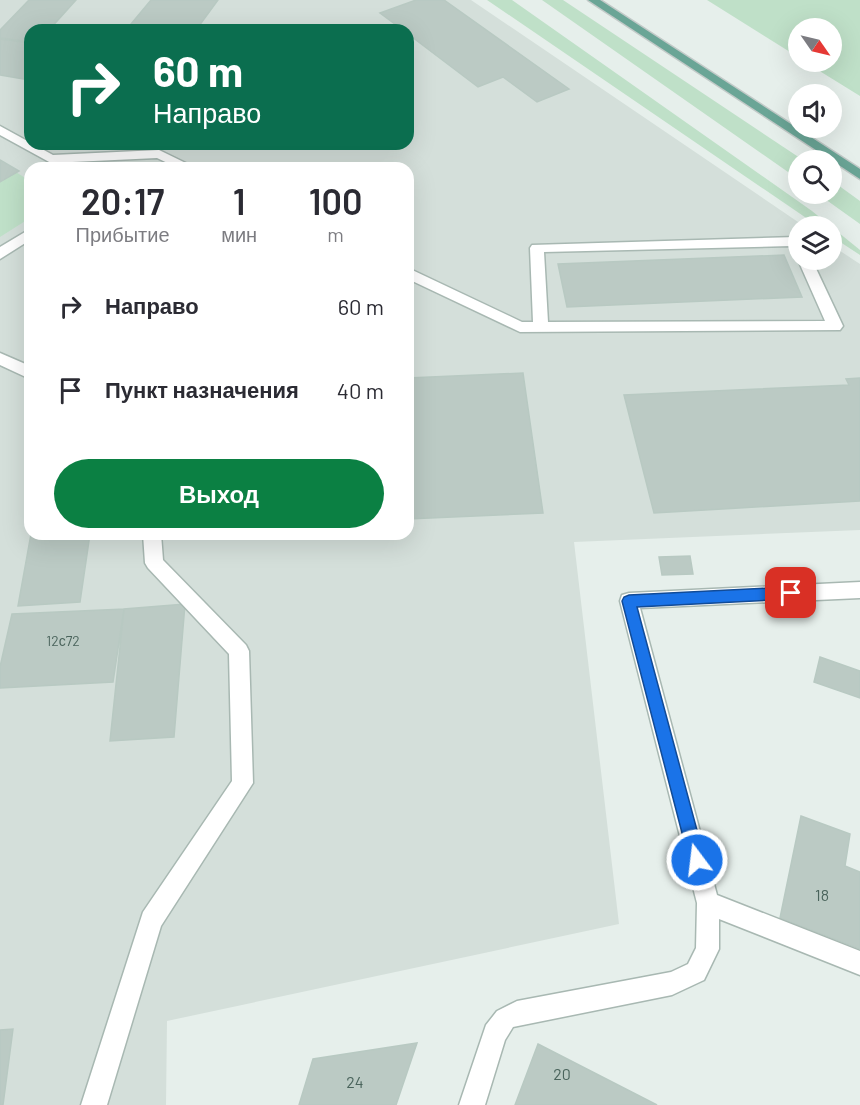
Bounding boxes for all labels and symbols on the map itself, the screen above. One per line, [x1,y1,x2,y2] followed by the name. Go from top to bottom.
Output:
[788,18,842,72] north arrow
[765,567,816,618] pin
[46,632,80,649] house number: 12с72
[665,828,729,892] position arrow
[815,885,829,904] house number: 18
[553,1064,571,1083] house number: 20
[346,1072,364,1091] house number: 24

